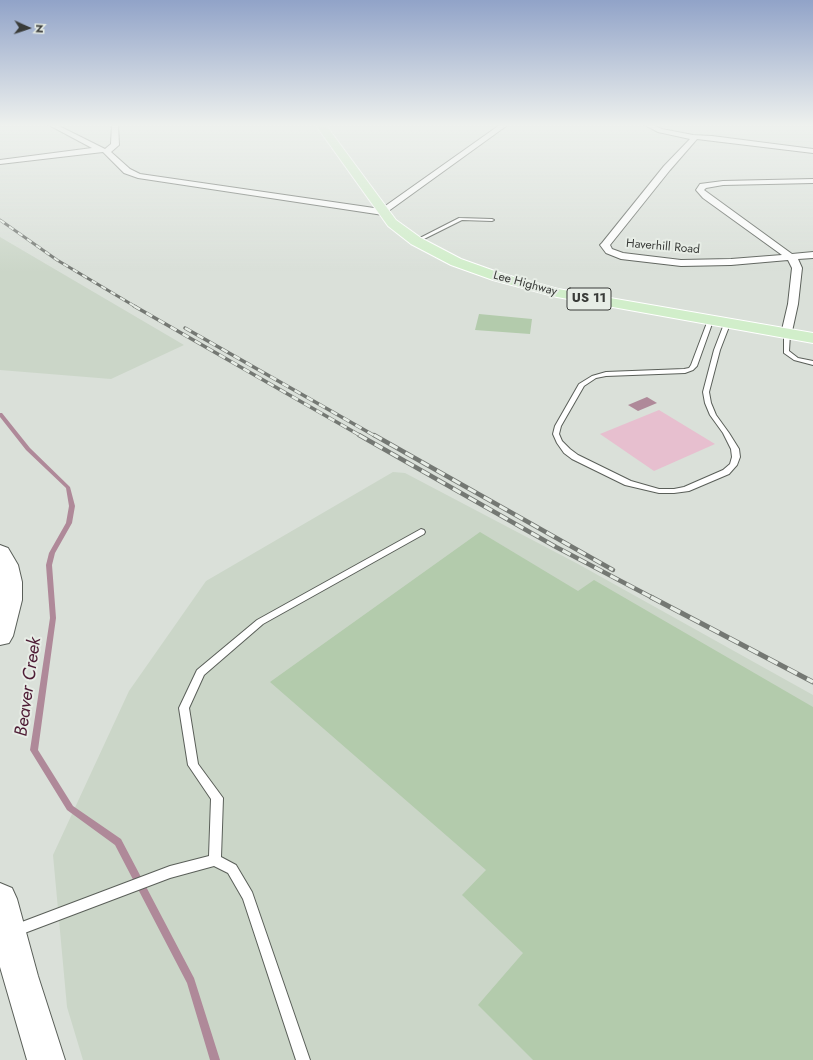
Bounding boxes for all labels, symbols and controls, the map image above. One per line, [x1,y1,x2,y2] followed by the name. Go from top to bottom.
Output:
[8,8,48,48] north arrow
[32,24,48,33] text: N
[625,237,701,257] street label: Haverhill Road
[492,269,558,299] street label: Lee Highway
[567,288,611,310] road number: US 11
[11,636,47,738] water label: Beaver Creek

